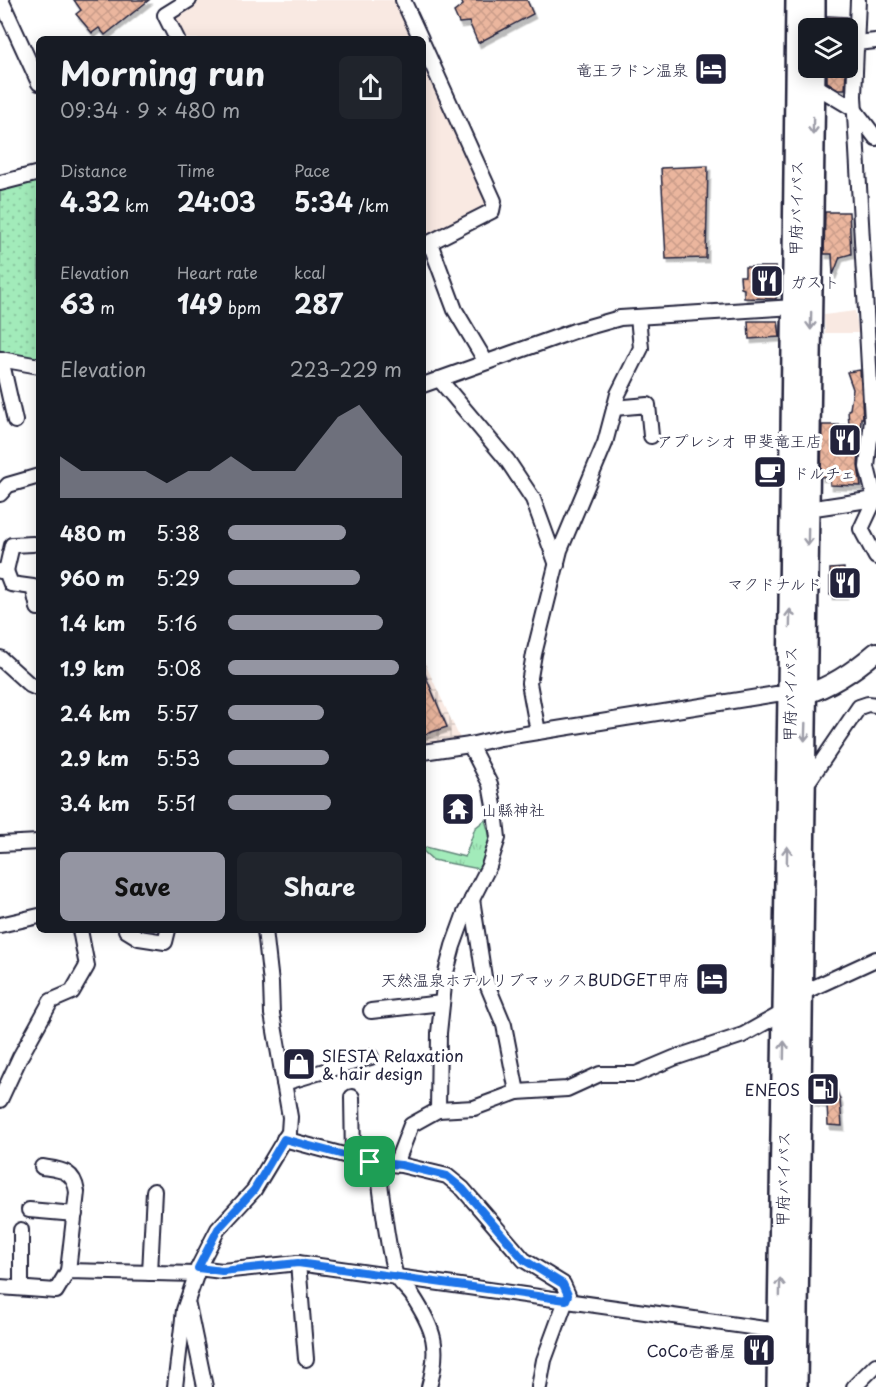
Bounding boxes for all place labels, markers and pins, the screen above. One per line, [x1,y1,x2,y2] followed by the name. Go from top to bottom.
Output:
[693,51,729,87] hotel icon: 竜王ラドン温泉
[576,57,688,81] place label: 竜王ラドン温泉
[749,263,785,299] restaurant icon: ガスト
[790,269,840,293] place label: ガスト
[827,422,863,458] restaurant icon: アプレシオ 甲斐竜王店
[657,428,822,452] place label: アプレシオ 甲斐竜王店
[752,454,788,490] cafe icon: ドルチェ
[793,460,855,484] place label: ドルチェ
[827,565,863,601] restaurant icon: マクドナルド
[727,571,822,595] place label: マクドナルド
[440,791,476,827] temple icon: 山縣神社
[481,797,545,821] place label: 山縣神社
[694,961,730,997] hotel icon: 天然温泉ホテルリブマックスBUDGET甲府
[381,967,689,991] place label: 天然温泉ホテルリブマックスBUDGET甲府
[322,1043,464,1085] place label: SIESTA Relaxation & hair design
[281,1046,317,1082] shop icon: SIESTA Relaxation & hair design
[805,1071,841,1107] fuel station icon: ENEOS
[745,1077,800,1101] place label: ENEOS
[344,1136,395,1187] pin
[741,1332,777,1368] restaurant icon: CoCo壱番屋
[647,1338,736,1362] place label: CoCo壱番屋

